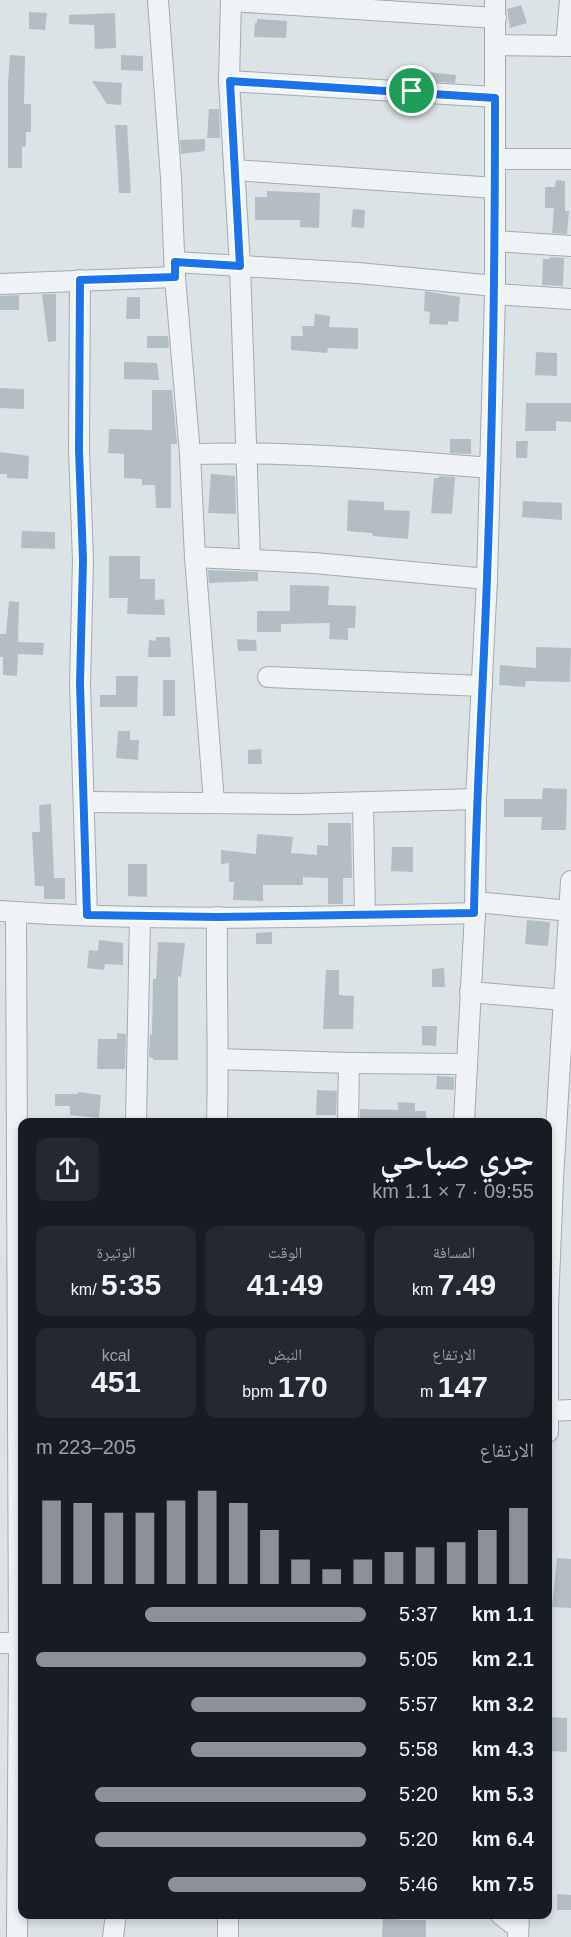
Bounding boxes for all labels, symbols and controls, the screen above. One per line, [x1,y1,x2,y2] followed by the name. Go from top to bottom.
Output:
[386,65,437,116] pin
[395,74,428,107] icon: arrive
[36,1138,99,1201] button: share
[380,1139,534,1176] text: جري صباحي
[372,1180,534,1202] text: 09:55 · 7 × 1.1 km
[97,1244,135,1261] text: الوتيرة
[268,1244,302,1261] text: الوقت
[433,1244,475,1261] text: المسافة
[101,1268,161,1301] text: 5:35
[247,1268,323,1301] text: 41:49
[438,1268,496,1301] text: 7.49
[71,1281,101,1298] text: /km
[412,1281,438,1298] text: km
[268,1346,302,1363] text: النبض
[432,1346,476,1363] text: الارتفاع
[102,1347,130,1364] text: kcal
[91,1365,141,1398] text: 451
[278,1370,328,1403] text: 170
[438,1370,488,1403] text: 147
[242,1383,278,1400] text: bpm
[420,1383,438,1400] text: m
[36,1436,136,1458] text: 205–223 m
[479,1439,534,1461] text: الارتفاع
[399,1603,438,1625] text: 5:37
[472,1603,534,1625] text: 1.1 km
[399,1648,438,1670] text: 5:05
[472,1648,534,1670] text: 2.1 km
[399,1693,438,1715] text: 5:57
[472,1693,534,1715] text: 3.2 km
[399,1738,438,1760] text: 5:58
[472,1738,534,1760] text: 4.3 km
[399,1783,438,1805] text: 5:20
[472,1783,534,1805] text: 5.3 km
[399,1828,438,1850] text: 5:20
[472,1828,534,1850] text: 6.4 km
[399,1873,438,1895] text: 5:46
[472,1873,534,1895] text: 7.5 km

